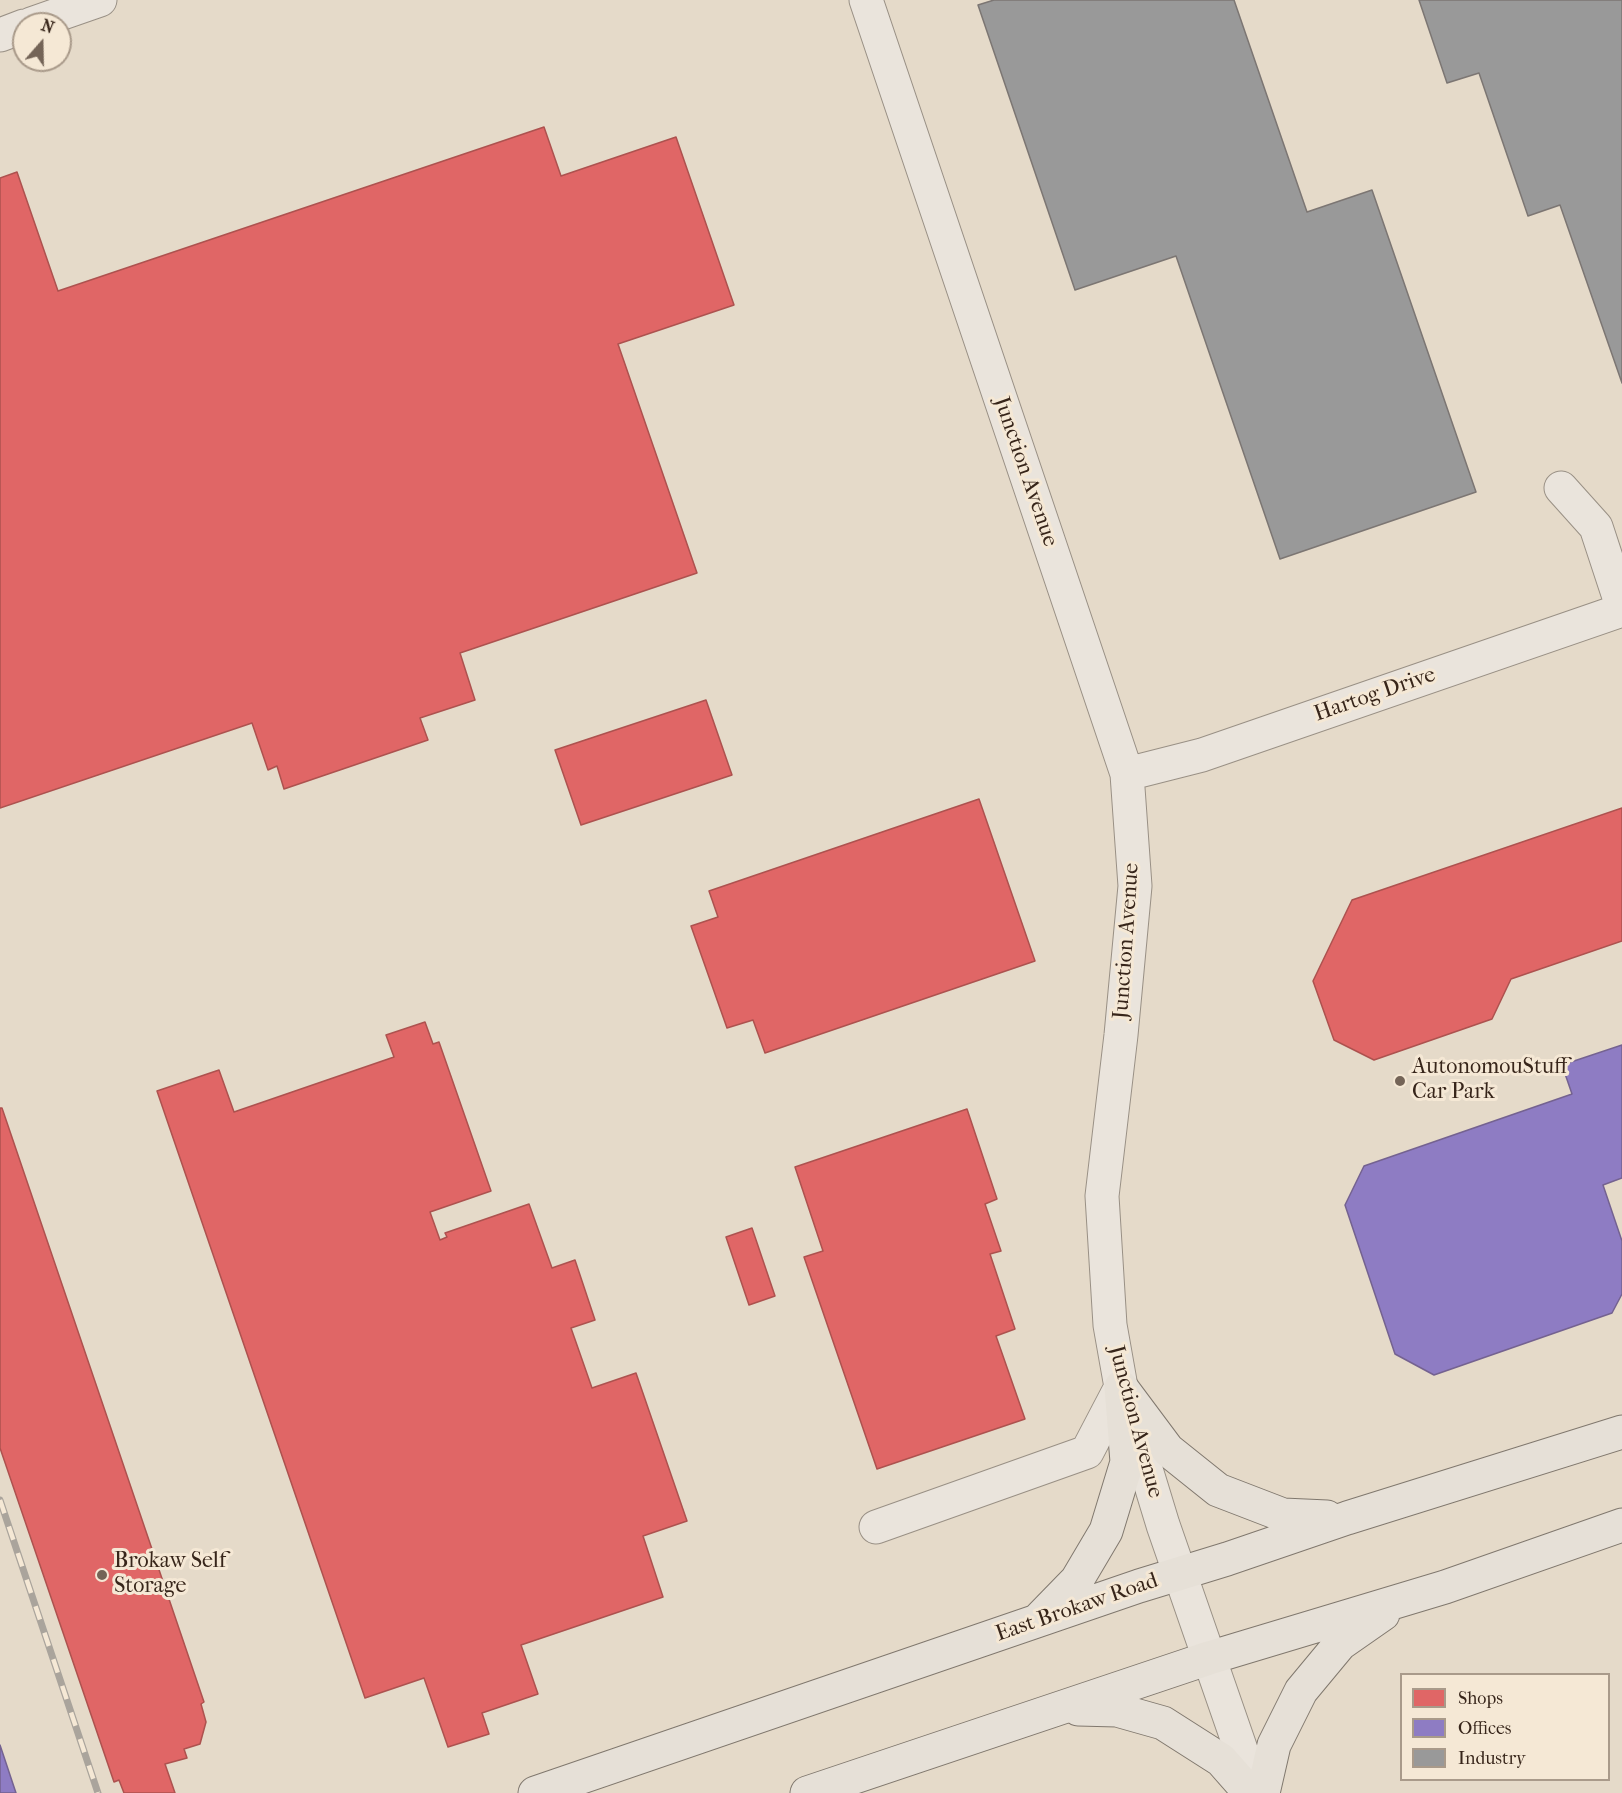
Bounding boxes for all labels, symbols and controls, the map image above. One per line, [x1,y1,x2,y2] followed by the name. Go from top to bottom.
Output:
[12,12,72,72] north arrow
[39,15,57,37] text: N
[987,394,1063,550] street label: Junction Avenue
[1311,662,1439,728] street label: Hartog Drive
[1108,862,1146,1020] street label: Junction Avenue
[1412,1055,1567,1106] place label: AutonomouStuff Car Park
[1393,1074,1407,1088] marker: AutonomouStuff Car Park
[1102,1343,1168,1501] street label: Junction Avenue
[114,1549,226,1600] place label: Brokaw Self Storage
[95,1568,109,1582] marker: Brokaw Self Storage
[992,1568,1162,1648] street label: East Brokaw Road
[1400,1673,1610,1781] legend
[1458,1688,1503,1709] text: Shops
[1458,1718,1511,1739] text: Offices
[1458,1748,1526,1769] text: Industry

